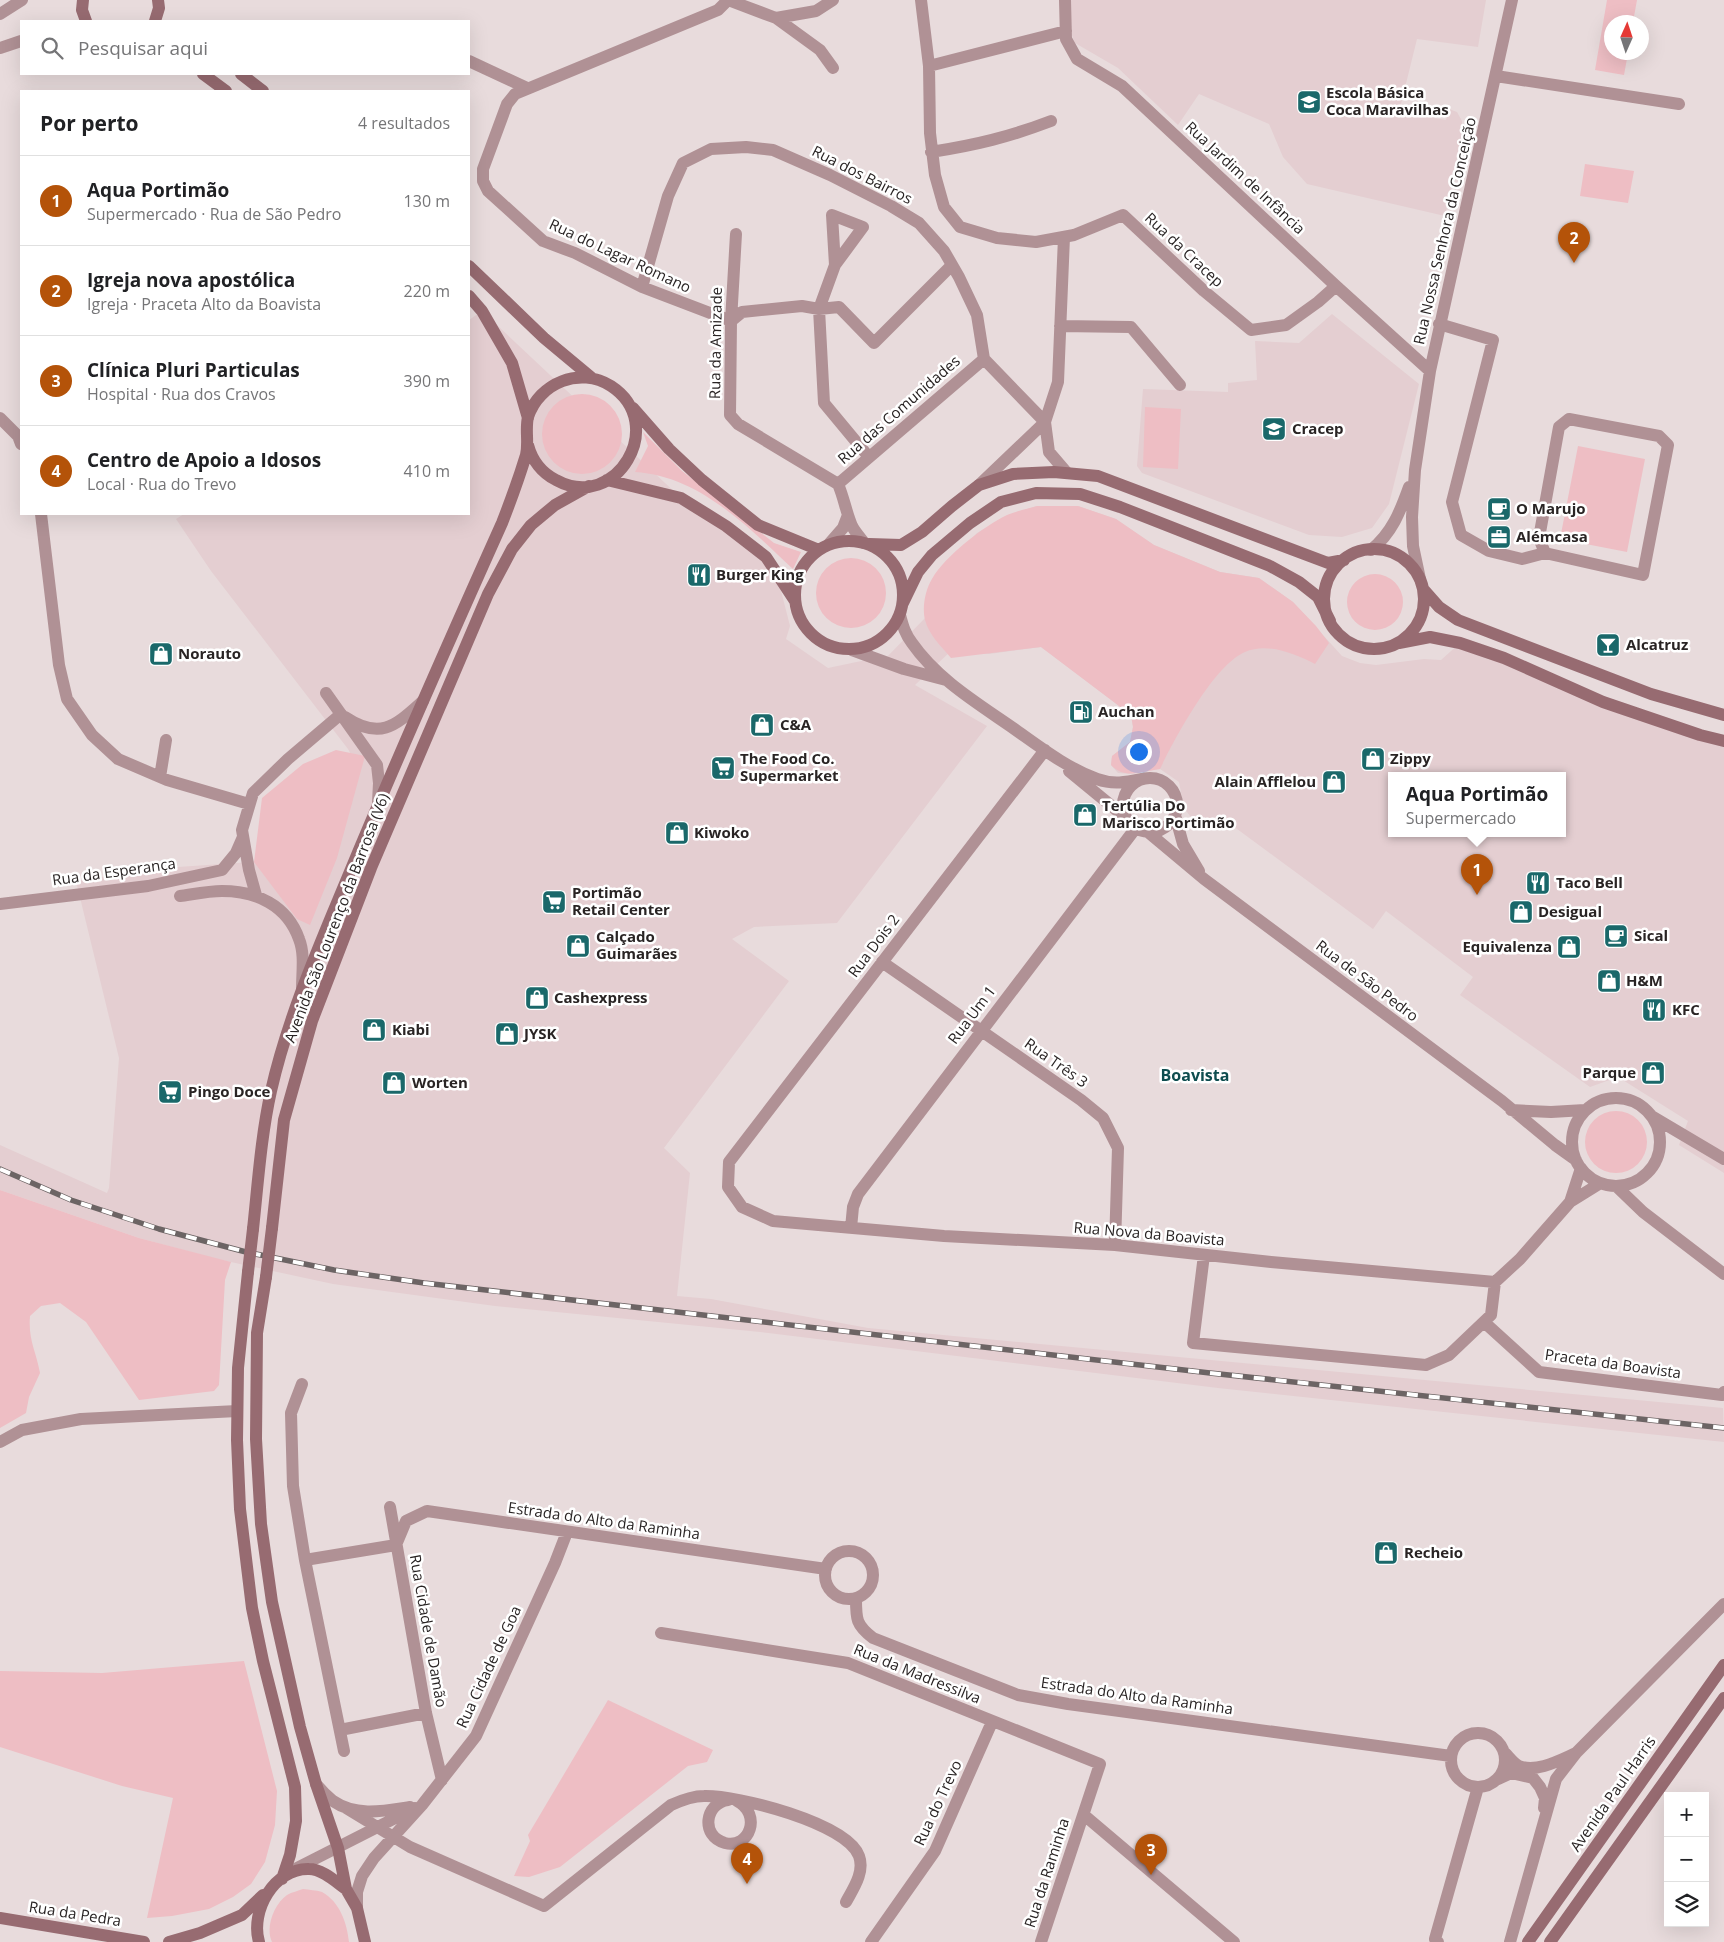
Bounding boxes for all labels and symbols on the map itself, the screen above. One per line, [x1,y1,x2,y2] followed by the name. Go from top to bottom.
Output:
[1604,15,1649,60] north arrow
[1326,82,1449,119] place label: Escola Básica Coca Maravilhas
[1296,89,1322,115] school or university icon: Escola Básica Coca Maravilhas
[1408,115,1480,347] street label: Rua Nossa Senhora da Conceição
[1182,117,1310,238] street label: Rua Jardim de Infância
[809,140,916,208] street label: Rua dos Bairros
[1141,208,1228,291] street label: Rua da Cracep
[546,213,695,297] street label: Rua do Lagar Romano
[1558,222,1590,263] pin: 2
[704,287,726,399] street label: Rua da Amizade
[833,351,964,468] street label: Rua das Comunidades
[1261,416,1287,442] school or university icon: Cracep
[1292,418,1344,438] place label: Cracep
[1486,496,1512,522] cafe icon: O Marujo
[1516,498,1586,518] place label: O Marujo
[1486,524,1512,550] office icon: Alémcasa
[1516,526,1588,546] place label: Alémcasa
[686,562,712,588] restaurant icon: Burger King
[716,564,804,584] place label: Burger King
[1595,632,1621,658] bar icon: Alcatruz
[1626,634,1688,654] place label: Alcatruz
[148,641,174,667] shop icon: Norauto
[178,643,241,663] place label: Norauto
[1068,699,1094,725] fuel station icon: Auchan
[1098,701,1155,721] place label: Auchan
[749,712,775,738] shop icon: C&A
[780,714,812,734] place label: C&A
[1126,739,1152,765] your location
[1360,746,1386,772] shop icon: Zippy
[740,748,839,785] place label: The Food Co. Supermarket
[1390,748,1431,768] place label: Zippy
[710,755,736,781] supermarket icon: The Food Co. Supermarket
[1321,769,1347,795] shop icon: Alain Afflelou
[1215,771,1316,791] place label: Alain Afflelou
[279,790,393,1045] street label: Avenida São Lourenço da Barrosa (V6)
[1102,795,1235,832] place label: Tertúlia Do Marisco Portimão
[1072,802,1098,828] shop icon: Tertúlia Do Marisco Portimão
[664,820,690,846] shop icon: Kiwoko
[694,822,749,842] place label: Kiwoko
[51,852,177,890] street label: Rua da Esperança
[1461,854,1493,895] pin: 1
[1525,870,1551,896] restaurant icon: Taco Bell
[1556,872,1623,892] place label: Taco Bell
[572,882,670,919] place label: Portimão Retail Center
[541,889,567,915] supermarket icon: Portimão Retail Center
[1508,899,1534,925] shop icon: Desigual
[1538,901,1602,921] place label: Desigual
[843,910,903,981] street label: Rua Dois 2
[1603,923,1629,949] cafe icon: Sical
[1634,925,1668,945] place label: Sical
[596,926,677,963] place label: Calçado Guimarães
[565,933,591,959] shop icon: Calçado Guimarães
[1556,934,1582,960] shop icon: Equivalenza
[1312,935,1423,1025] street label: Rua de São Pedro
[1462,936,1552,956] place label: Equivalenza
[1596,968,1622,994] shop icon: H&M
[1626,970,1663,990] place label: H&M
[943,981,1000,1048] street label: Rua Um 1
[524,985,550,1011] shop icon: Cashexpress
[554,987,648,1007] place label: Cashexpress
[1641,997,1667,1023] restaurant icon: KFC
[1672,999,1700,1019] place label: KFC
[361,1017,387,1043] shop icon: Kiabi
[392,1019,430,1039] place label: Kiabi
[494,1021,520,1047] shop icon: JYSK
[522,1023,557,1043] place label: JYSK
[1021,1033,1092,1091] street label: Rua Três 3
[1640,1060,1666,1086] shop icon: Parque
[1582,1062,1636,1082] place label: Parque
[1161,1064,1229,1086] district label: Boavista
[381,1070,407,1096] shop icon: Worten
[412,1072,468,1092] place label: Worten
[157,1079,183,1105] supermarket icon: Pingo Doce
[188,1081,271,1101] place label: Pingo Doce
[1073,1216,1225,1250] street label: Rua Nova da Boavista
[1544,1344,1682,1382] street label: Praceta da Boavista
[507,1497,701,1543] street label: Estrada do Alto da Raminha
[1373,1540,1399,1566] shop icon: Recheio
[1404,1542,1463,1562] place label: Recheio
[406,1553,452,1709] street label: Rua Cidade de Damão
[451,1602,525,1731] street label: Rua Cidade de Goa
[851,1638,984,1708] street label: Rua da Madressilva
[1040,1672,1234,1718] street label: Estrada do Alto da Raminha
[1565,1732,1660,1855] street label: Avenida Paul Harris
[909,1757,966,1849] street label: Rua do Trevo
[1019,1815,1073,1930] street label: Rua da Raminha
[1135,1834,1167,1875] pin: 3
[731,1843,763,1884] pin: 4
[28,1896,123,1930] street label: Rua da Pedra

